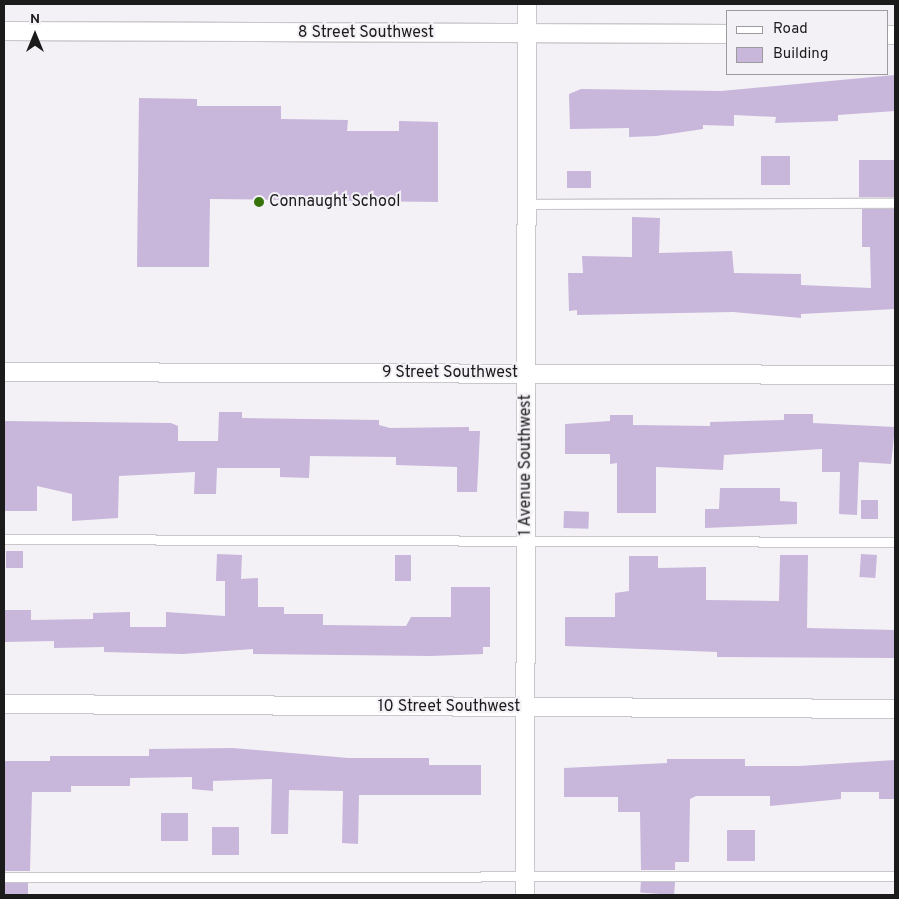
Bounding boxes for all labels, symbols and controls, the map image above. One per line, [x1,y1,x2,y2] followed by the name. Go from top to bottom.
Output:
[10,10,60,60] north arrow
[726,10,889,75] legend
[30,11,40,28] text: N
[773,20,808,39] text: Road
[298,23,434,43] street label: 8 Street Southwest
[773,45,828,64] text: Building
[269,192,400,212] place label: Connaught School
[253,196,265,208] marker: Connaught School
[382,363,518,383] street label: 9 Street Southwest
[516,394,536,536] street label: 1 Avenue Southwest
[378,697,520,717] street label: 10 Street Southwest

